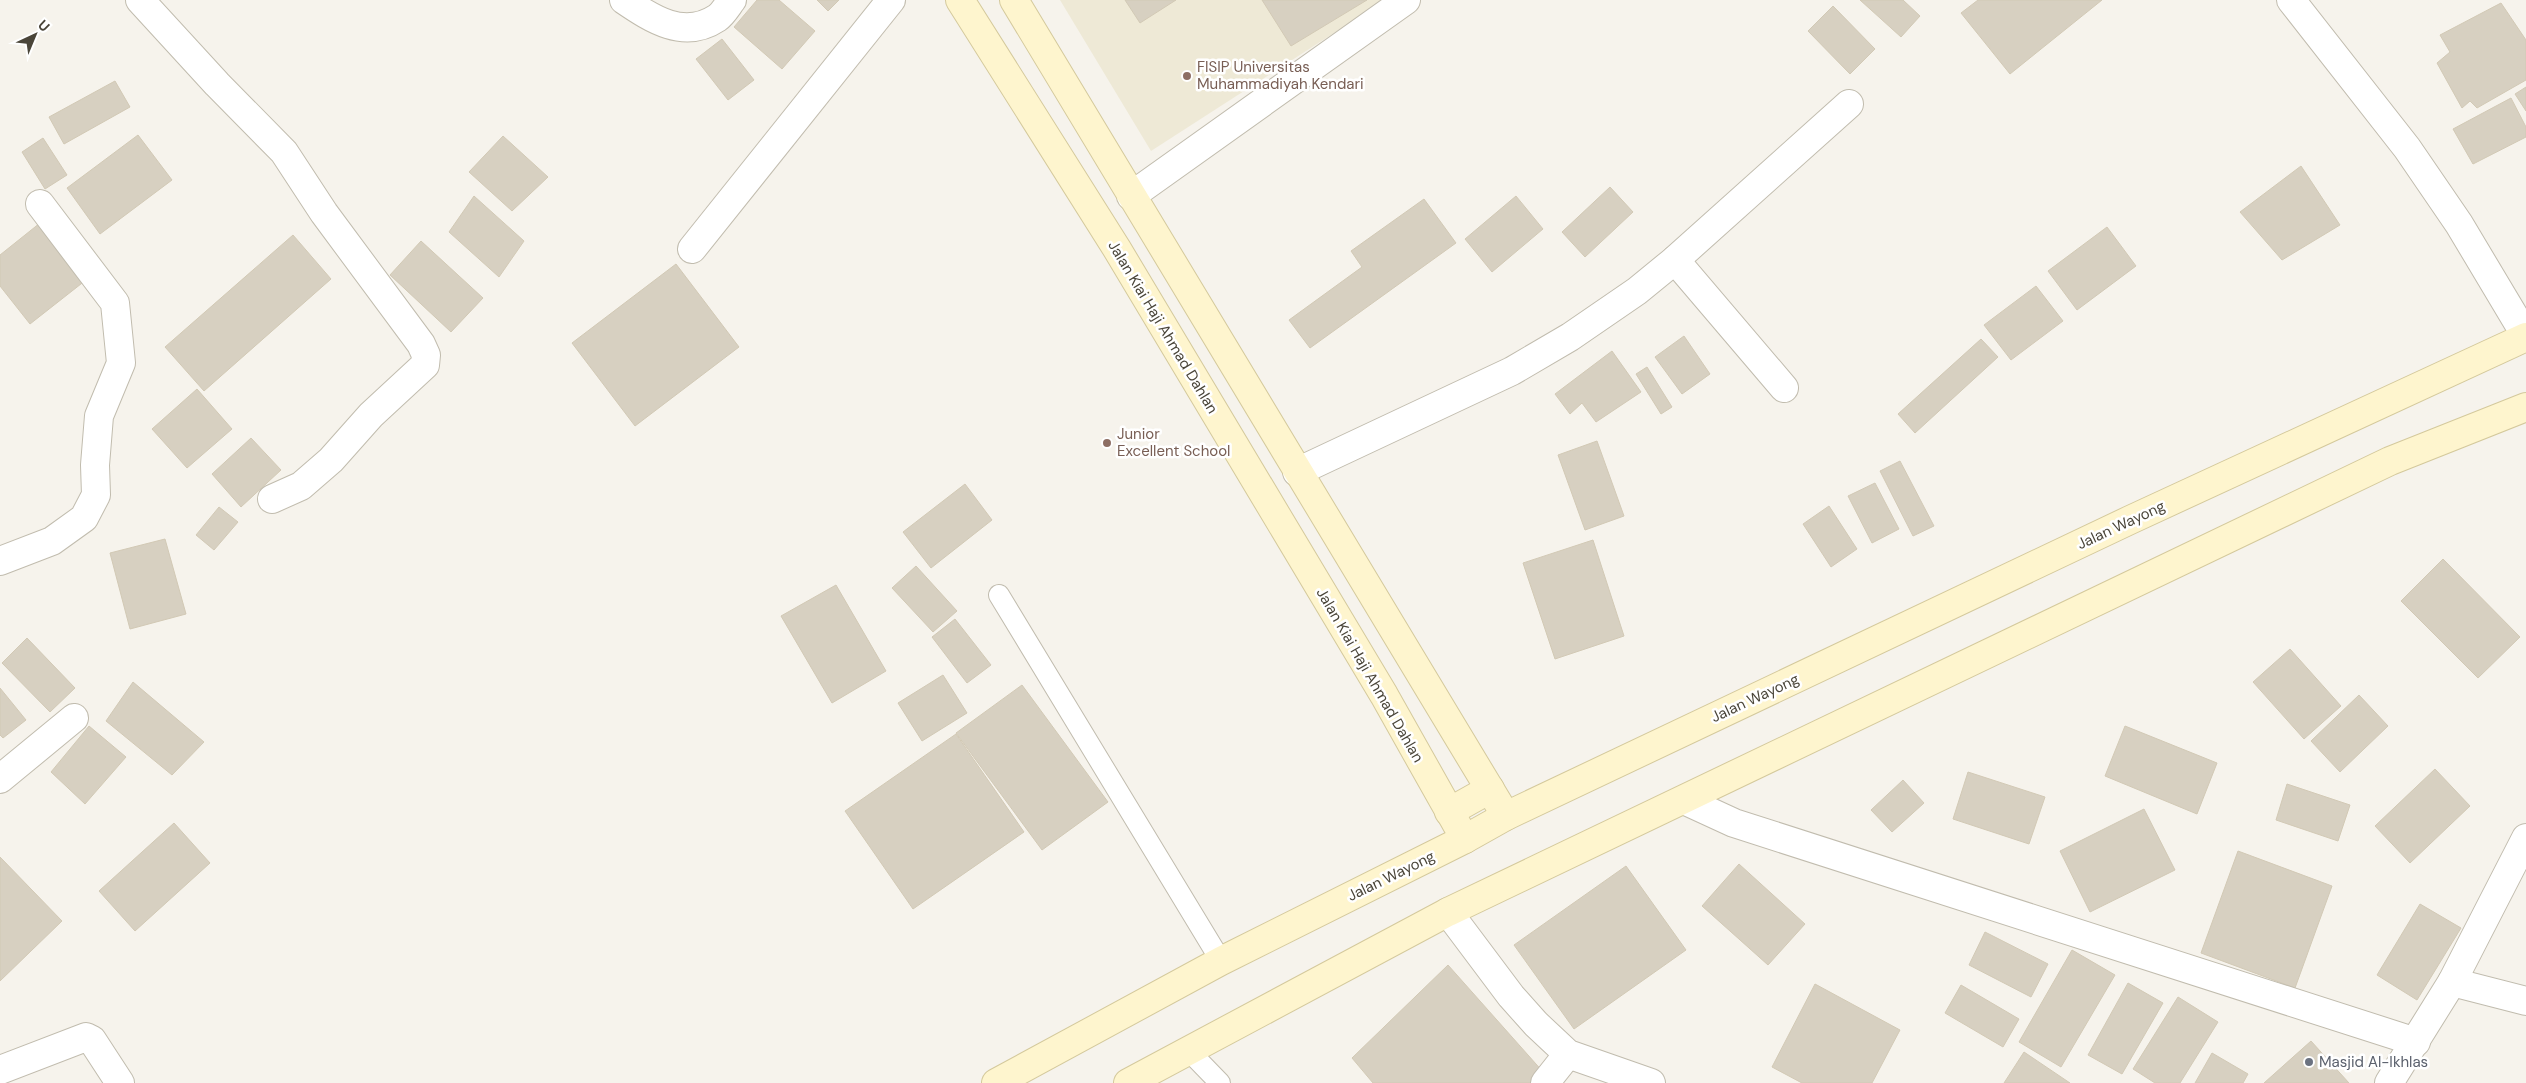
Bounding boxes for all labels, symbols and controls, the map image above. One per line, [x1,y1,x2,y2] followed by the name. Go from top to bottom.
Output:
[10,10,60,60] north arrow
[34,16,54,35] text: U
[1197,57,1364,94] place label: FISIP Universitas Muhammadiyah Kendari
[1181,70,1193,82] marker: FISIP Universitas Muhammadiyah Kendari
[1103,237,1223,417] street label: Jalan Kiai Haji Ahmad Dahlan
[1117,424,1230,461] place label: Junior Excellent School
[1101,437,1113,449] marker: Junior Excellent School
[2074,496,2168,554] street label: Jalan Wayong
[1312,584,1428,766] street label: Jalan Kiai Haji Ahmad Dahlan
[1708,669,1802,727] street label: Jalan Wayong
[1344,846,1438,906] street label: Jalan Wayong
[2319,1052,2428,1072] place label: Masjid Al-Ikhlas
[2303,1056,2315,1068] marker: Masjid Al-Ikhlas

